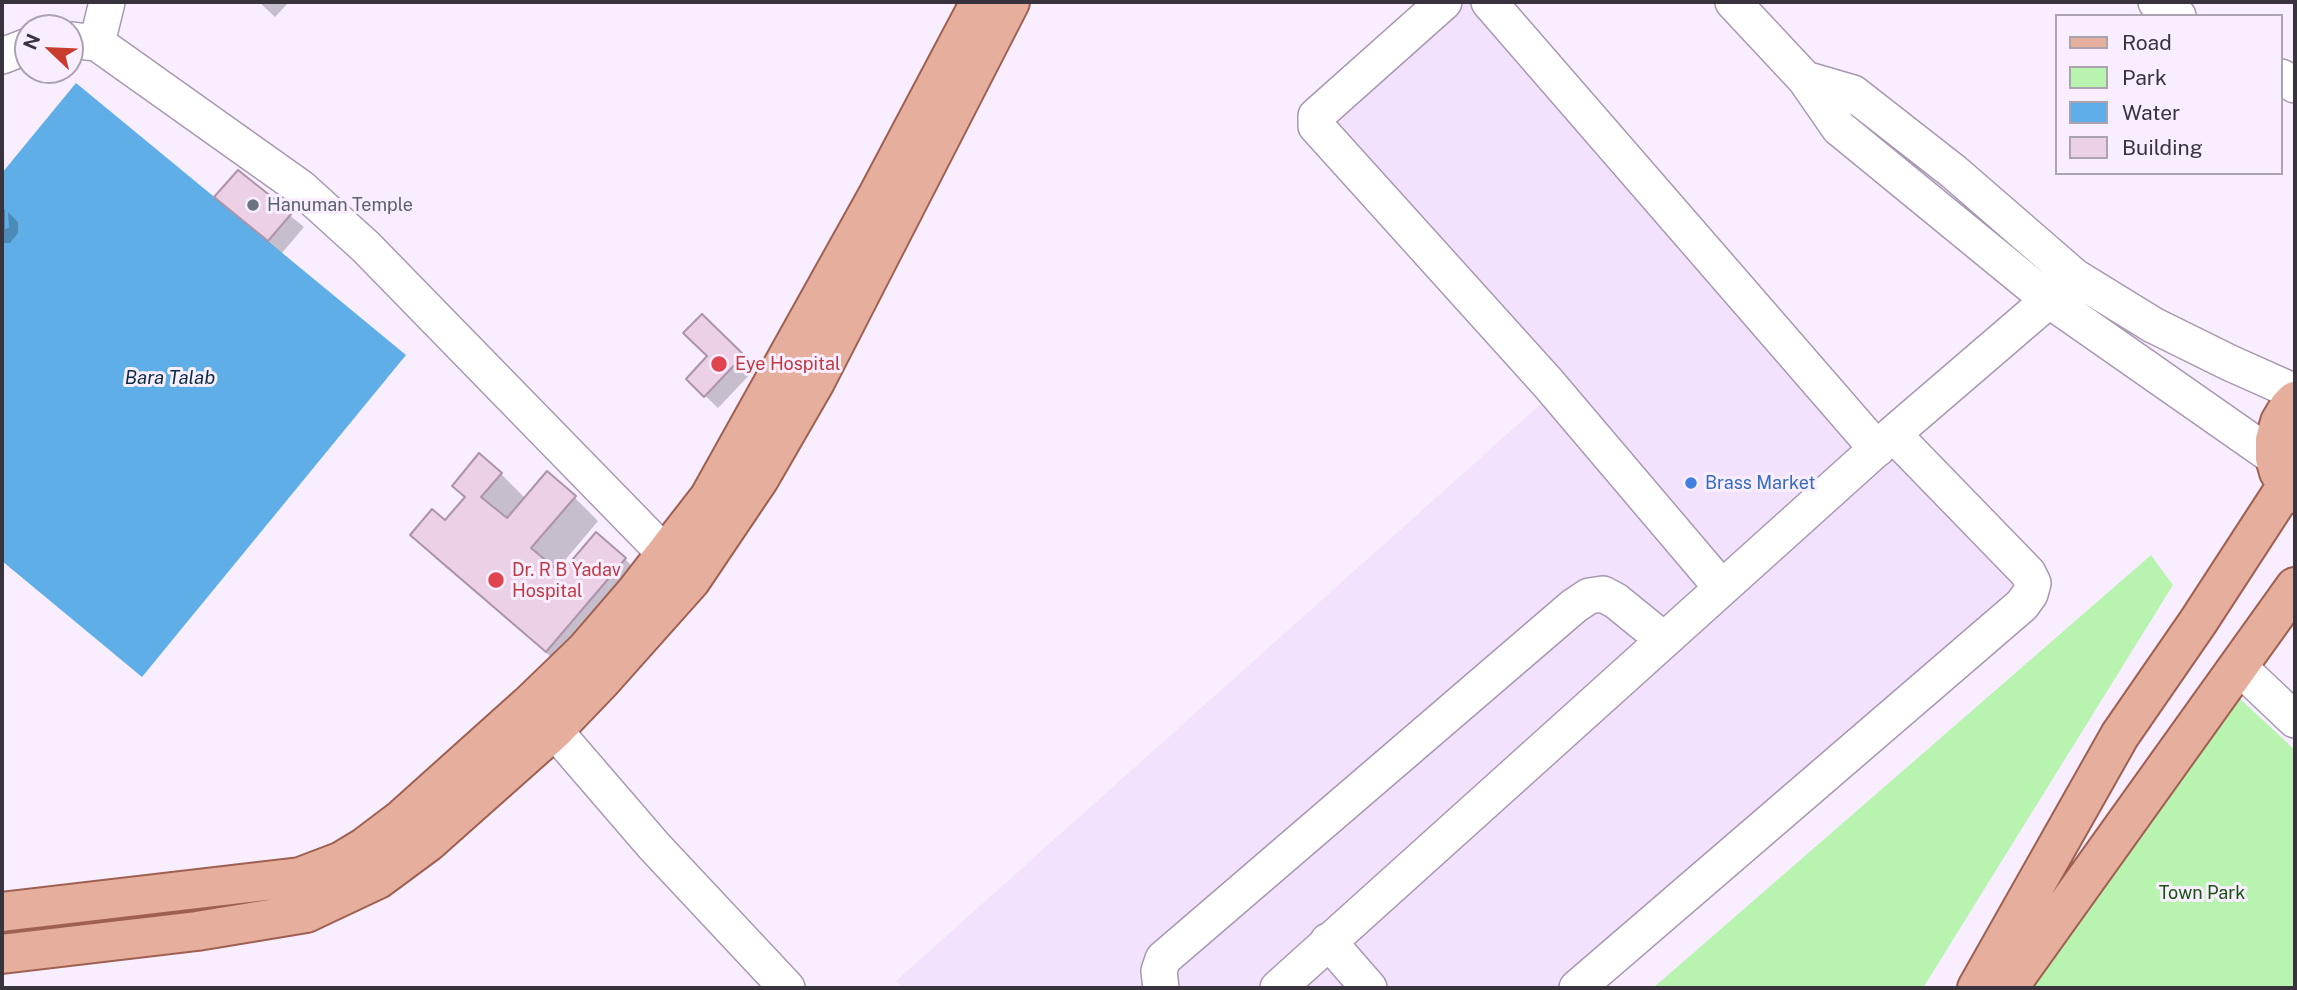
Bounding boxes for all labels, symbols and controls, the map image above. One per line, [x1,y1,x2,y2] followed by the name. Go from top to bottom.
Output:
[14,14,84,84] north arrow
[2056,14,2283,175] legend
[18,30,45,53] text: N
[2122,30,2172,55] text: Road
[2122,65,2167,90] text: Park
[2122,100,2180,125] text: Water
[2122,135,2203,160] text: Building
[267,194,413,216] place label: Hanuman Temple
[245,197,261,213] marker: Hanuman Temple
[735,353,840,375] place label: Eye Hospital
[709,354,729,374] marker: Eye Hospital
[125,367,215,389] water label: Bara Talab
[1705,472,1816,494] place label: Brass Market
[1683,475,1699,491] marker: Brass Market
[512,559,621,602] place label: Dr. R B Yadav Hospital
[486,570,506,590] marker: Dr. R B Yadav Hospital
[2159,882,2245,904] park label: Town Park

